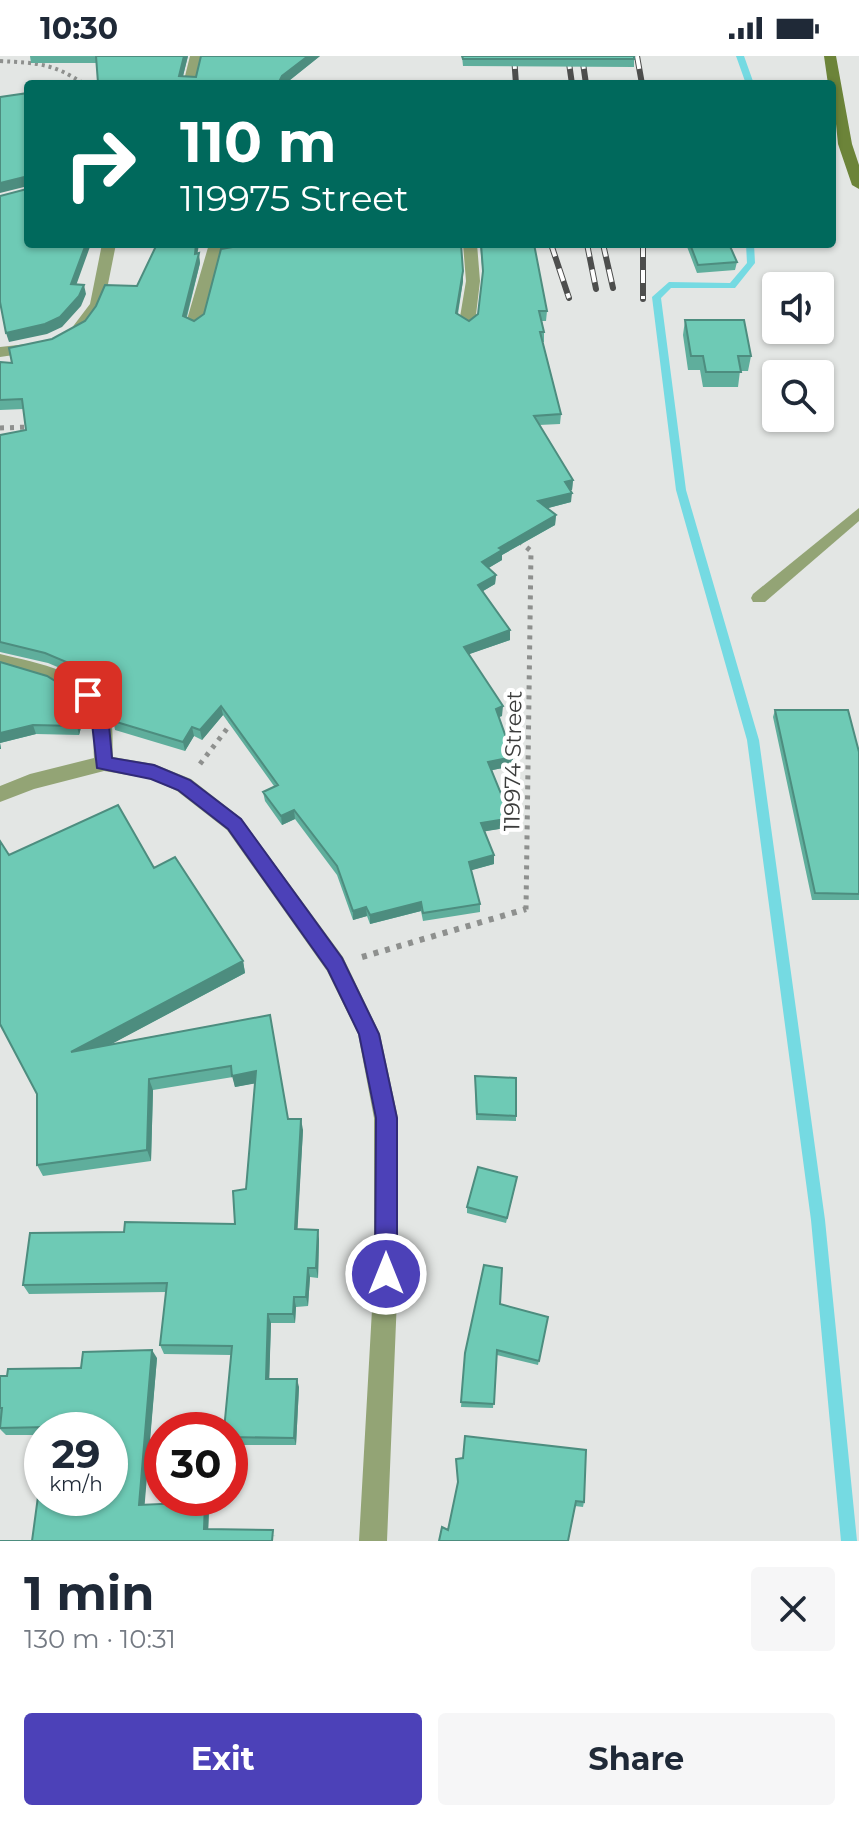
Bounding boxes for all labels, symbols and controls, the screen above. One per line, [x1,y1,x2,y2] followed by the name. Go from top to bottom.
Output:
[40,10,118,47] text: 10:30
[180,108,337,176] text: 110 m
[48,112,152,216] icon: right
[180,176,409,220] text: 119975 Street
[762,272,834,432] map controls
[762,272,834,344] button: sound
[762,360,834,432] button: search
[54,661,122,729] pin
[66,673,110,717] icon: arrive
[498,690,528,832] street label: 119974 Street
[344,1232,428,1316] position arrow
[144,1412,248,1516] speed limit sign: 30
[51,1429,101,1478] text: 29
[49,1472,103,1496] text: km/h
[24,1564,154,1622] text: 1 min
[751,1567,835,1651] button: close
[24,1623,176,1655] text: 130 m · 10:31
[24,1713,422,1805] button: Exit
[438,1713,835,1805] button: Share

